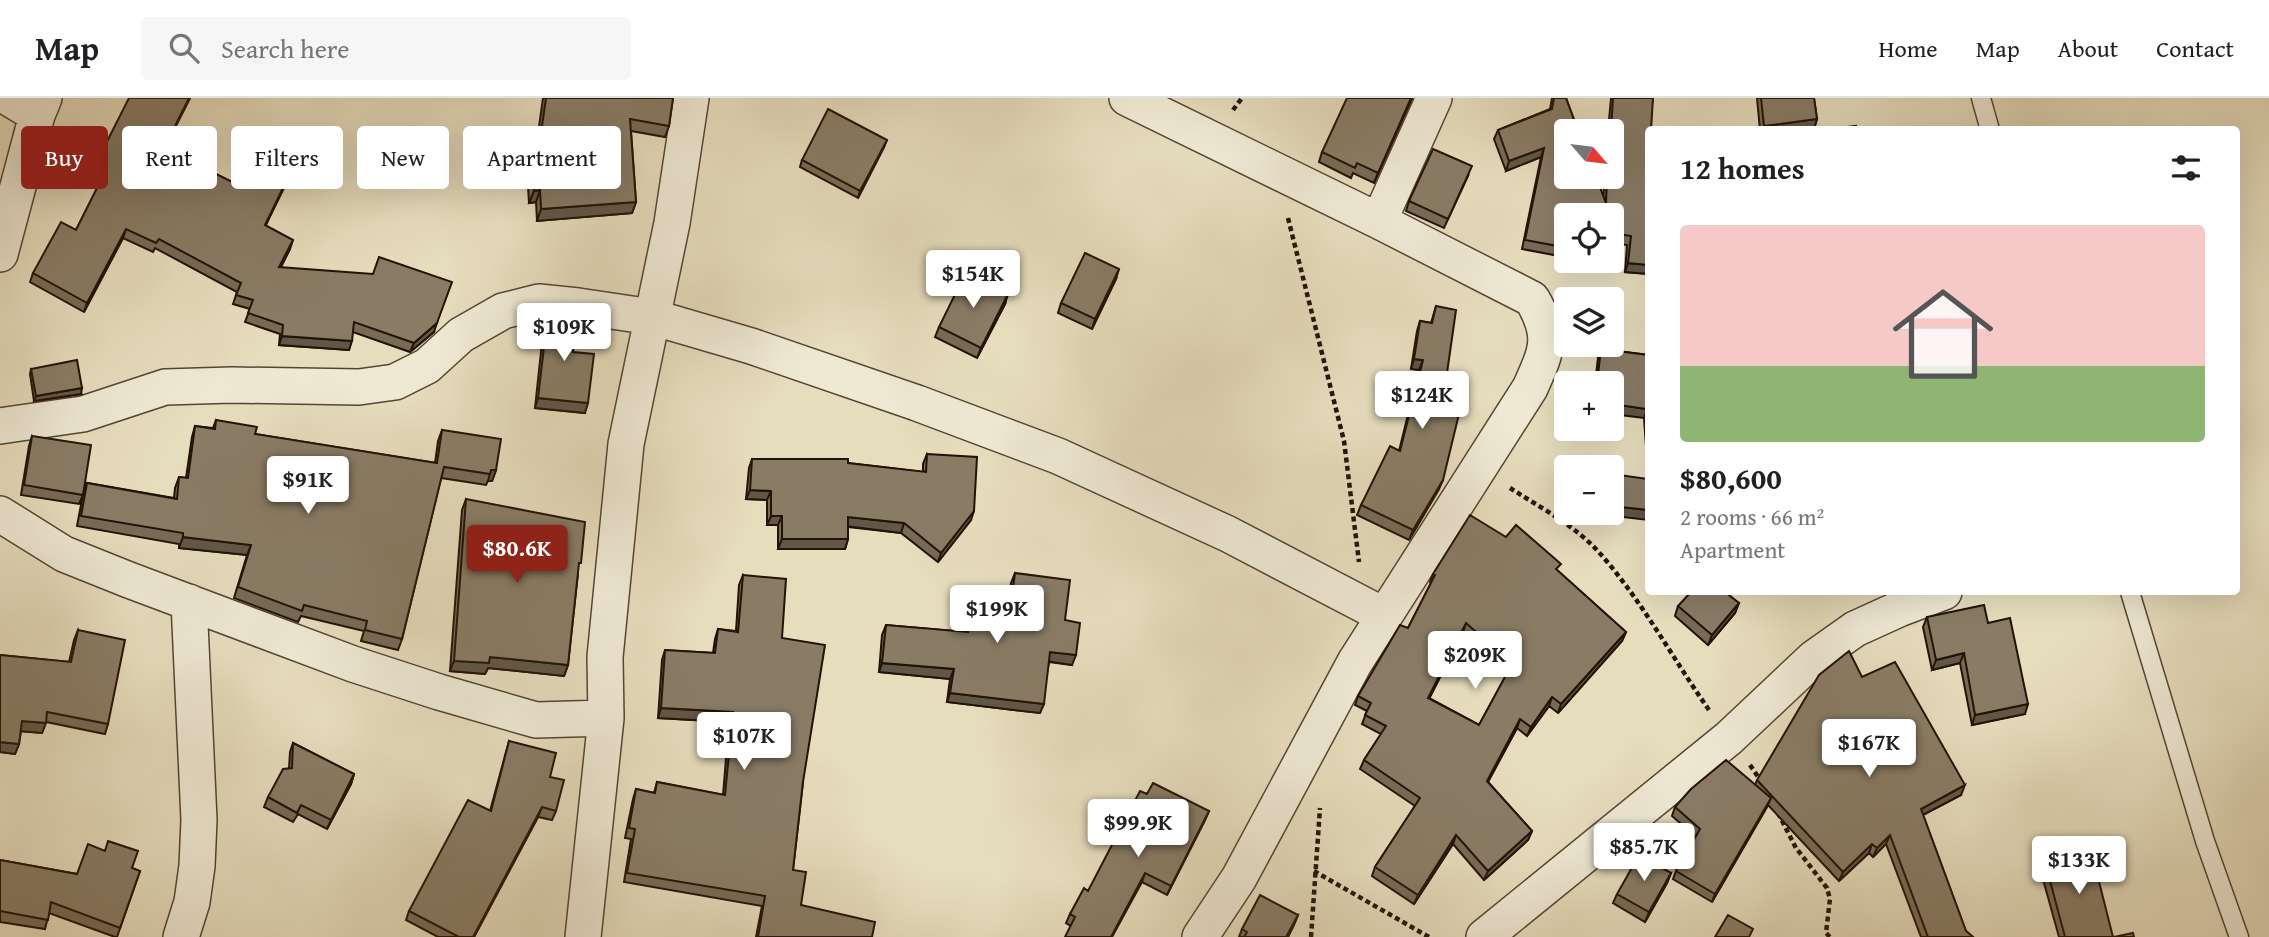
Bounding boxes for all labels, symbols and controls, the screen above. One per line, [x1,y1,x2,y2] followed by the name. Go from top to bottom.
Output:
[141,17,631,80] search box
[35,24,99,72] text: Map
[165,29,203,67] icon: search
[221,29,349,68] text: Search here
[1879,31,1938,66] text: Home
[1976,31,2020,66] text: Map
[2058,31,2118,66] text: About
[2156,31,2234,66] text: Contact
[1554,119,1624,189] north arrow
[1554,119,1624,525] map controls
[21,126,108,189] chip: Buy
[122,126,217,189] chip: Rent
[231,126,343,189] chip: Filters
[357,126,449,189] chip: New
[463,126,621,189] chip: Apartment
[1680,146,1805,190] text: 12 homes
[2167,149,2205,187] icon: filters
[1554,203,1624,273] button: locate
[924,250,1022,310] pin: $154K
[942,256,1004,289] text: $154K
[1880,271,2006,397] icon: home
[1554,287,1624,357] button: layers
[515,303,613,363] pin: $109K
[533,309,595,342] text: $109K
[1554,371,1624,441] button: +
[1373,372,1471,431] pin: $124K
[1391,377,1453,410] text: $124K
[1554,455,1624,525] button: −
[267,456,349,516] pin: $91K
[1680,456,1782,500] text: $80,600
[283,462,333,495] text: $91K
[1680,500,1824,533] text: 2 rooms · 66 m²
[460,526,574,585] pin: $80.6K
[483,531,551,564] text: $80.6K
[1680,533,1785,566] text: Apartment
[948,586,1046,645] pin: $199K
[966,591,1028,624] text: $199K
[1426,632,1524,691] pin: $209K
[1444,637,1506,670] text: $209K
[695,712,793,772] pin: $107K
[713,718,775,751] text: $107K
[1820,720,1918,779] pin: $167K
[1838,725,1900,758] text: $167K
[1081,800,1195,859] pin: $99.9K
[1104,805,1172,838] text: $99.9K
[1587,824,1701,883] pin: $85.7K
[1610,829,1678,862] text: $85.7K
[2030,836,2128,896] pin: $133K
[2048,842,2110,875] text: $133K

